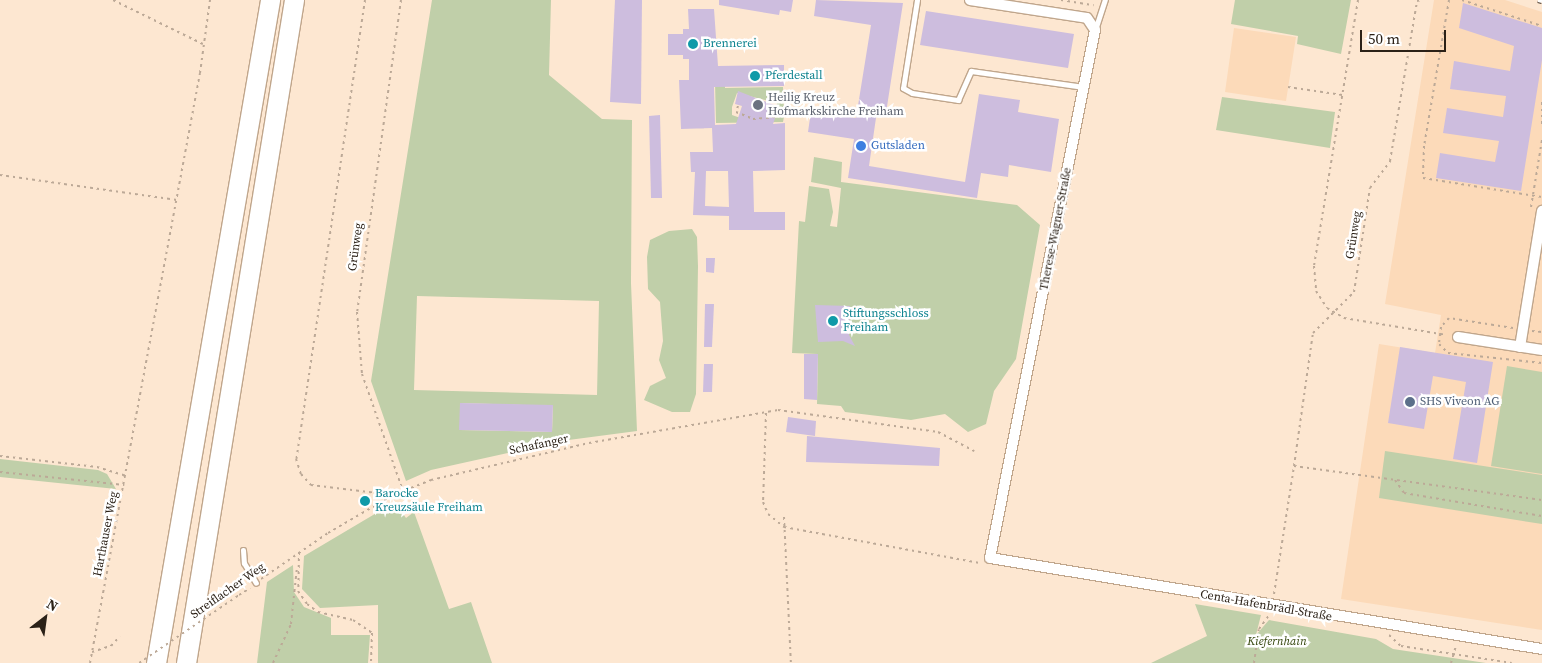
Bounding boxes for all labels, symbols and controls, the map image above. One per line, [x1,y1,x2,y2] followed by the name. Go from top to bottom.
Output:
[1362,20,1448,52] scale bar
[1368,28,1400,49] text: 50 m
[703,37,757,51] place label: Brennerei
[687,38,699,50] marker: Brennerei
[765,69,823,83] place label: Pferdestall
[749,70,761,82] marker: Pferdestall
[768,91,904,119] place label: Heilig Kreuz Hofmarkskirche Freiham
[752,99,764,111] marker: Heilig Kreuz Hofmarkskirche Freiham
[871,139,925,153] place label: Gutsladen
[855,140,867,152] marker: Gutsladen
[1037,166,1075,292] street label: Therese-Wagner-Straße
[1343,210,1365,260] street label: Grünweg
[345,222,367,272] street label: Grünweg
[843,307,929,335] place label: Stiftungsschloss Freiham
[827,315,839,327] marker: Stiftungsschloss Freiham
[1420,395,1500,409] place label: SHS Viveon AG
[1404,396,1416,408] marker: SHS Viveon AG
[508,432,570,458] street label: Schafanger
[375,487,483,515] place label: Barocke Kreuzsäule Freiham
[91,490,121,578] street label: Harthauser Weg
[359,495,371,507] marker: Barocke Kreuzsäule Freiham
[188,560,268,622] street label: Streiflacher Weg
[1199,587,1333,625] street label: Centa-Hafenbrädl-Straße
[20,593,70,643] north arrow
[43,594,62,616] text: N
[1247,635,1307,649] park label: Kiefernhain

